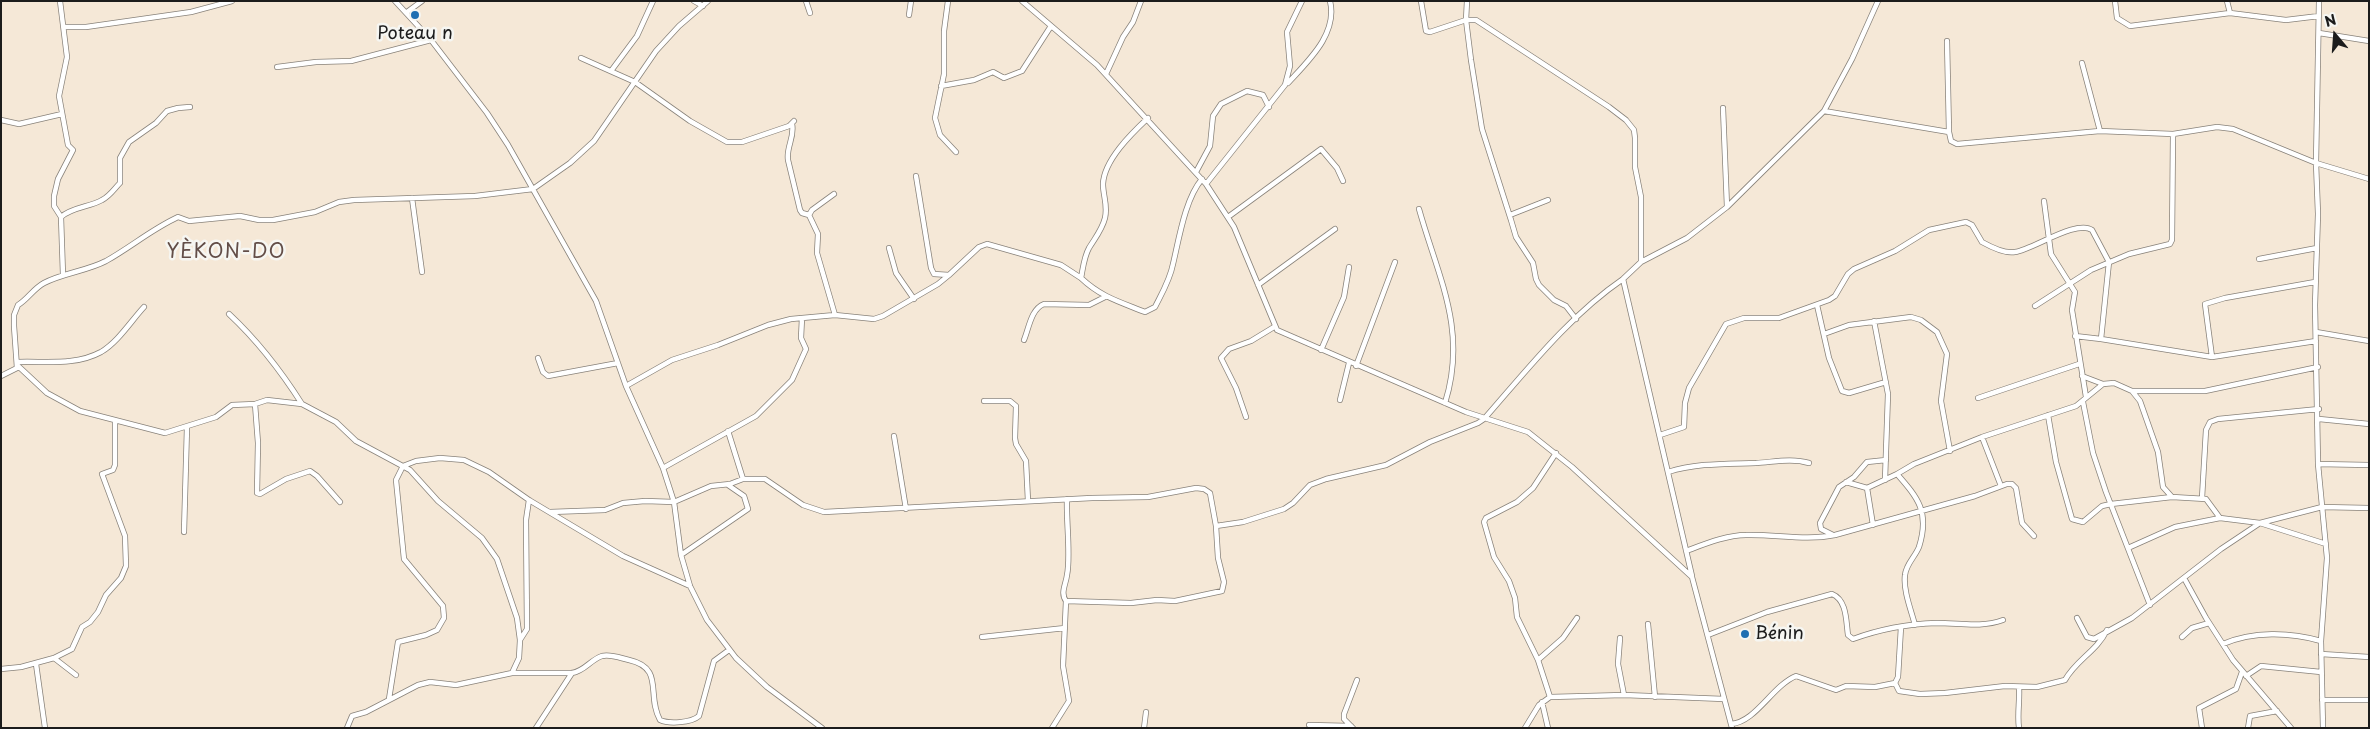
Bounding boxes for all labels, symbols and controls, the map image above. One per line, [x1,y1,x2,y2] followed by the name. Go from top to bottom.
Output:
[409,9,421,21] marker: Poteau n
[2322,9,2339,32] text: N
[2310,10,2360,60] north arrow
[377,23,453,45] place label: Poteau n
[166,240,286,264] district label: YÈKON-DO
[1755,623,1804,645] place label: Bénin
[1739,628,1751,640] marker: Bénin

